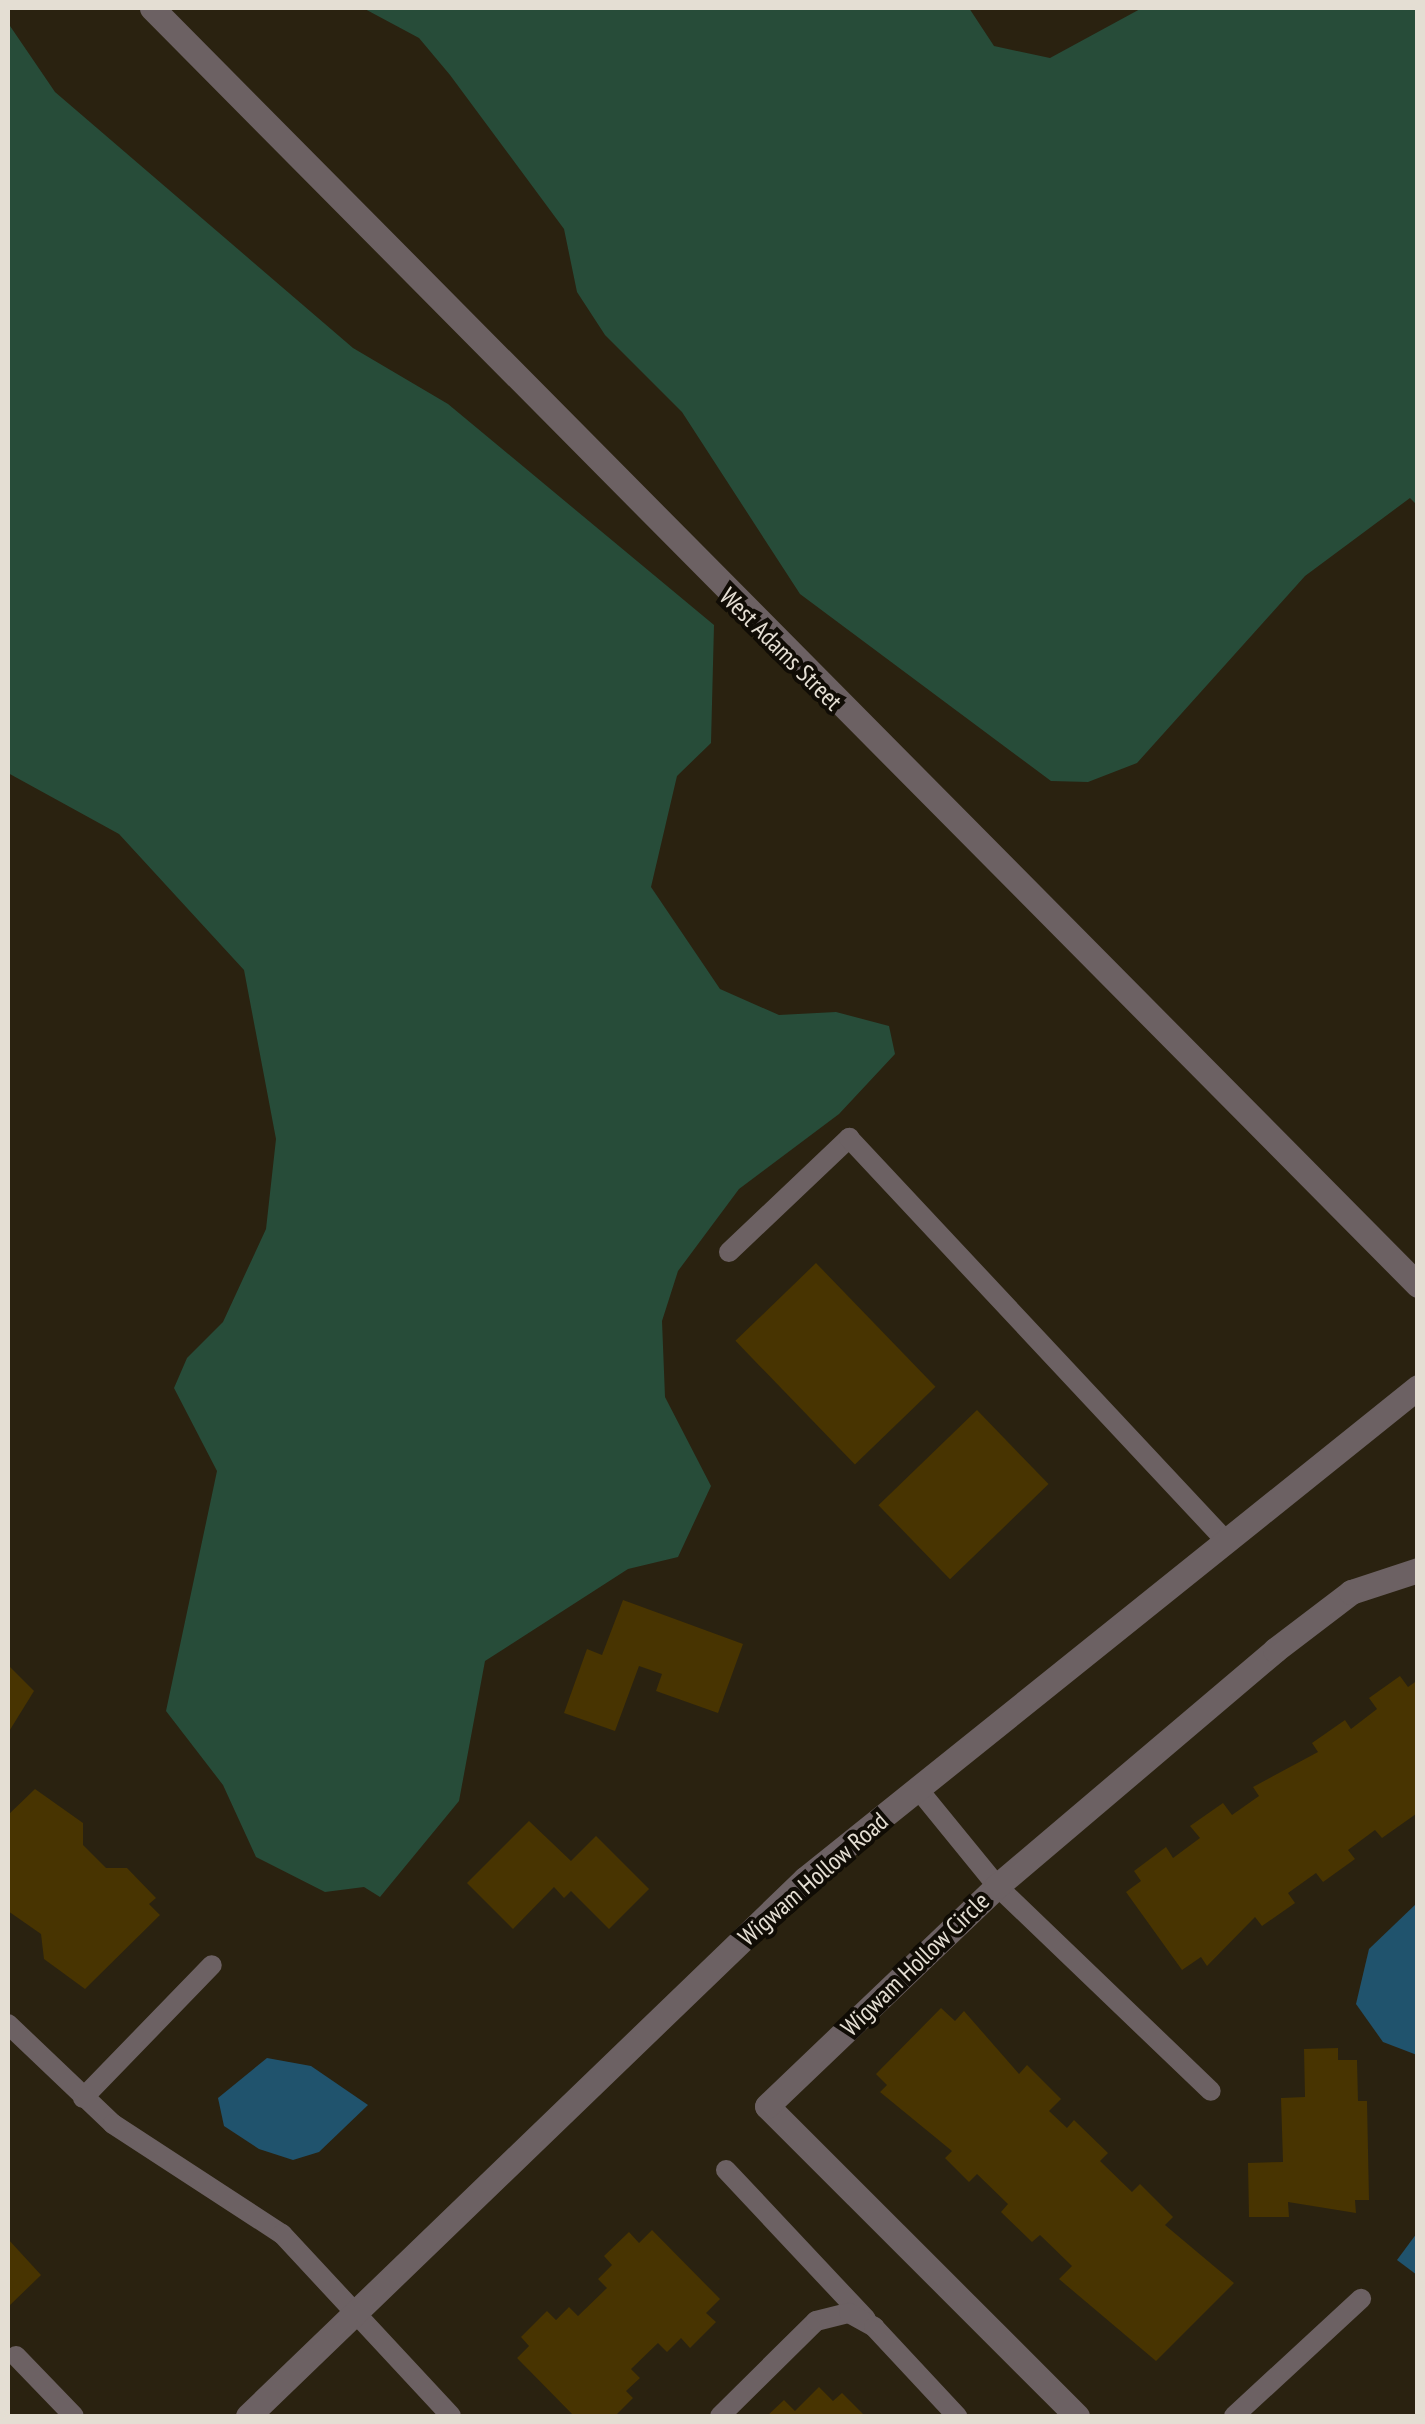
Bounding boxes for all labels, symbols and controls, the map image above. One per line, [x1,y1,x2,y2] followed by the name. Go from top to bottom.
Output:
[713,581,849,717] street label: West Adams Street
[732,1806,894,1952] street label: Wigwam Hollow Road
[835,1886,995,2042] street label: Wigwam Hollow Circle

